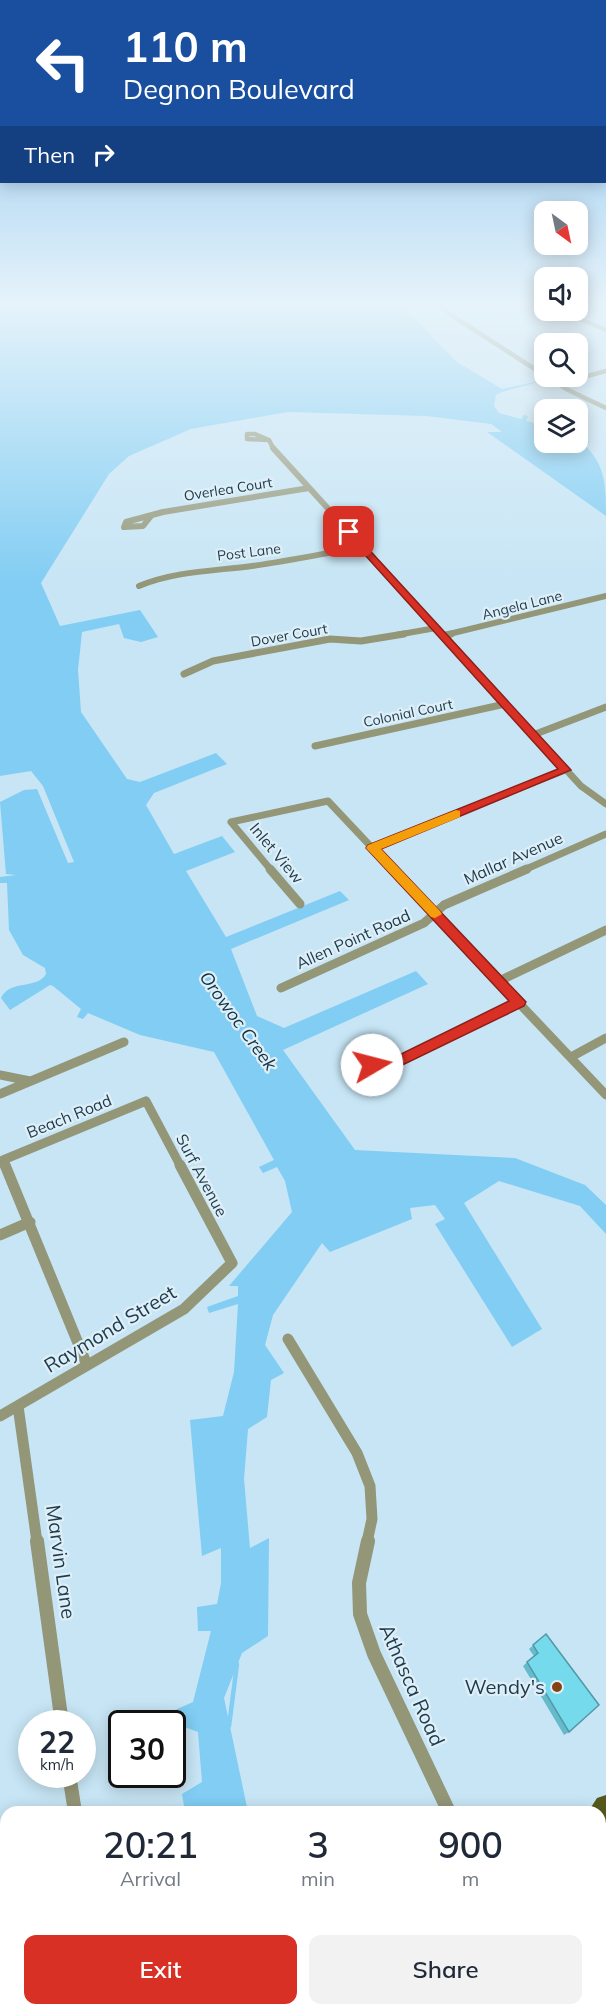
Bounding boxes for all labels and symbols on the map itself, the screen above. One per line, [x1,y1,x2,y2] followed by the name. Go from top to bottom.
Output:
[534,201,588,255] north arrow
[182,473,274,505] street label: Overlea Court
[323,506,374,557] pin
[216,539,282,565] street label: Post Lane
[480,586,564,624] street label: Angela Lane
[249,619,329,651] street label: Dover Court
[362,695,454,731] street label: Colonial Court
[246,818,308,888] street label: Inlet View
[460,827,566,889] street label: Mallar Avenue
[293,905,413,973] street label: Allen Point Road
[195,966,283,1076] water label: Orowoc Creek
[340,1033,404,1097] position arrow
[24,1090,114,1142] street label: Beach Road
[172,1130,232,1220] street label: Surf Avenue
[39,1279,180,1378] street label: Raymond Street
[41,1503,82,1621] street label: Marvin Lane
[374,1620,451,1750] street label: Athasca Road
[464,1674,545,1699] place label: Wendy's
[550,1680,564,1694] marker: Wendy's
[108,1710,186,1788] speed limit sign: 30

